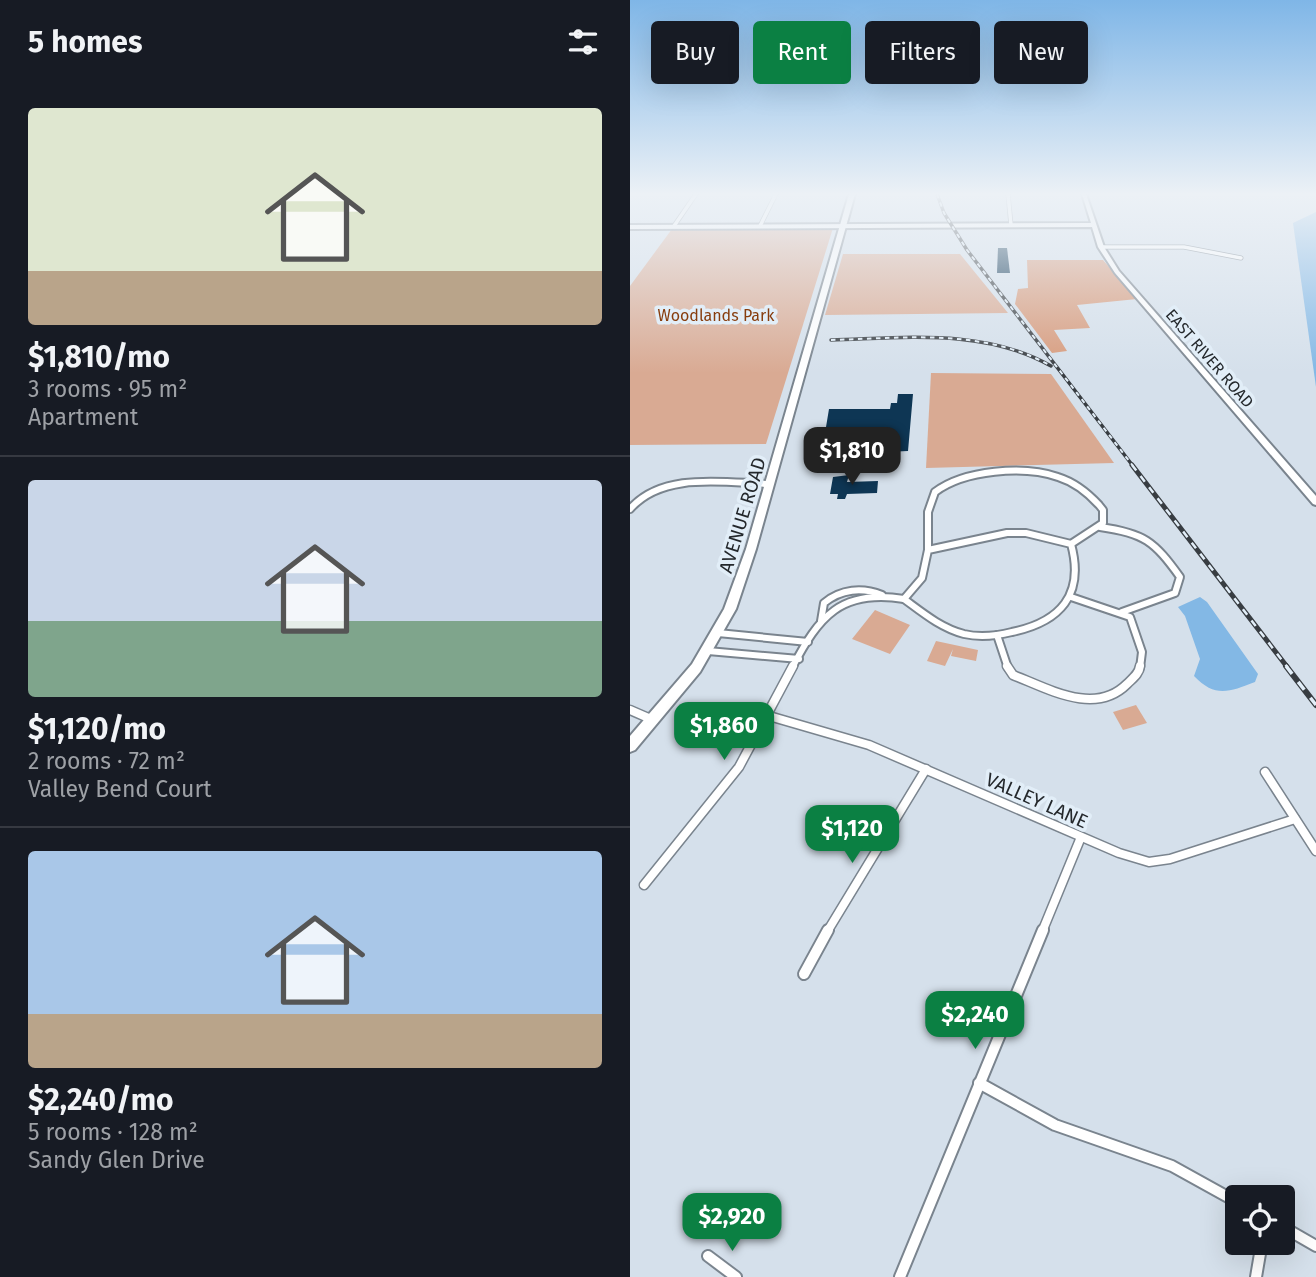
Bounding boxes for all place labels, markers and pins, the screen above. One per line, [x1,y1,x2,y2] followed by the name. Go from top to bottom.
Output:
[795,428,909,487] pin: $1,810
[667,702,781,762] pin: $1,860
[795,806,909,865] pin: $1,120
[918,992,1032,1051] pin: $2,240
[675,1194,789,1253] pin: $2,920

